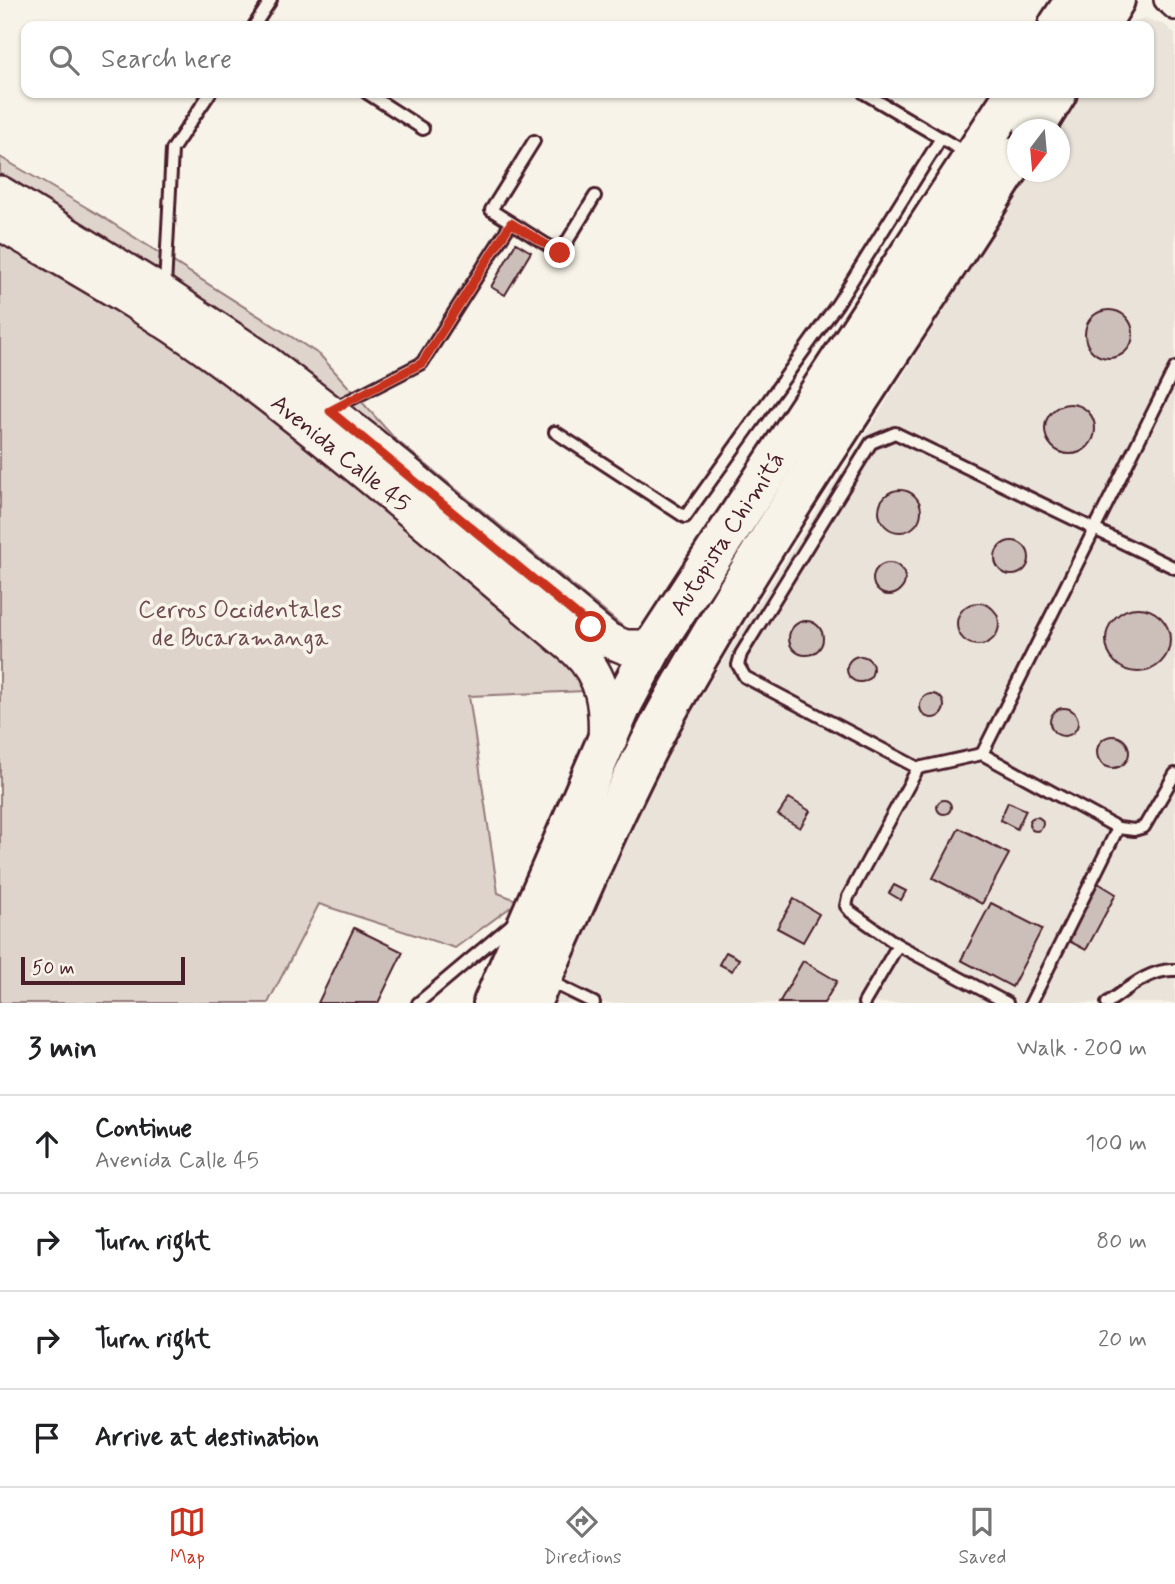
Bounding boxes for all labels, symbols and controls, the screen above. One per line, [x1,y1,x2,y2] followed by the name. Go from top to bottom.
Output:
[21,21,1154,98] search box
[45,41,83,79] icon: search
[101,43,232,77] text: Search here
[1007,119,1070,182] north arrow
[544,237,575,268] route end
[264,388,416,520] street label: Avenida Calle 45
[663,446,793,622] street label: Autopista Chimitá
[138,595,342,654] park label: Cerros Occidentales de Bucaramanga
[575,611,606,642] route start
[21,954,186,986] scale bar
[32,956,75,981] text: 50 m
[28,1029,97,1068] text: 3 min
[1017,1034,1147,1064] text: Walk · 200 m
[95,1112,192,1146] text: Continue
[28,1125,66,1163] icon: ahead
[1085,1129,1147,1159] text: 100 m
[95,1146,259,1176] text: Avenida Calle 45
[28,1223,66,1261] icon: right
[95,1225,211,1259] text: Turn right
[1096,1227,1147,1257] text: 80 m
[28,1321,66,1359] icon: right
[95,1323,211,1357] text: Turn right
[1098,1325,1147,1355] text: 20 m
[28,1419,66,1457] icon: arrive
[95,1421,319,1455] text: Arrive at destination
[168,1503,206,1570] tab: Map
[543,1503,622,1570] tab: Directions
[958,1503,1006,1570] tab: Saved

